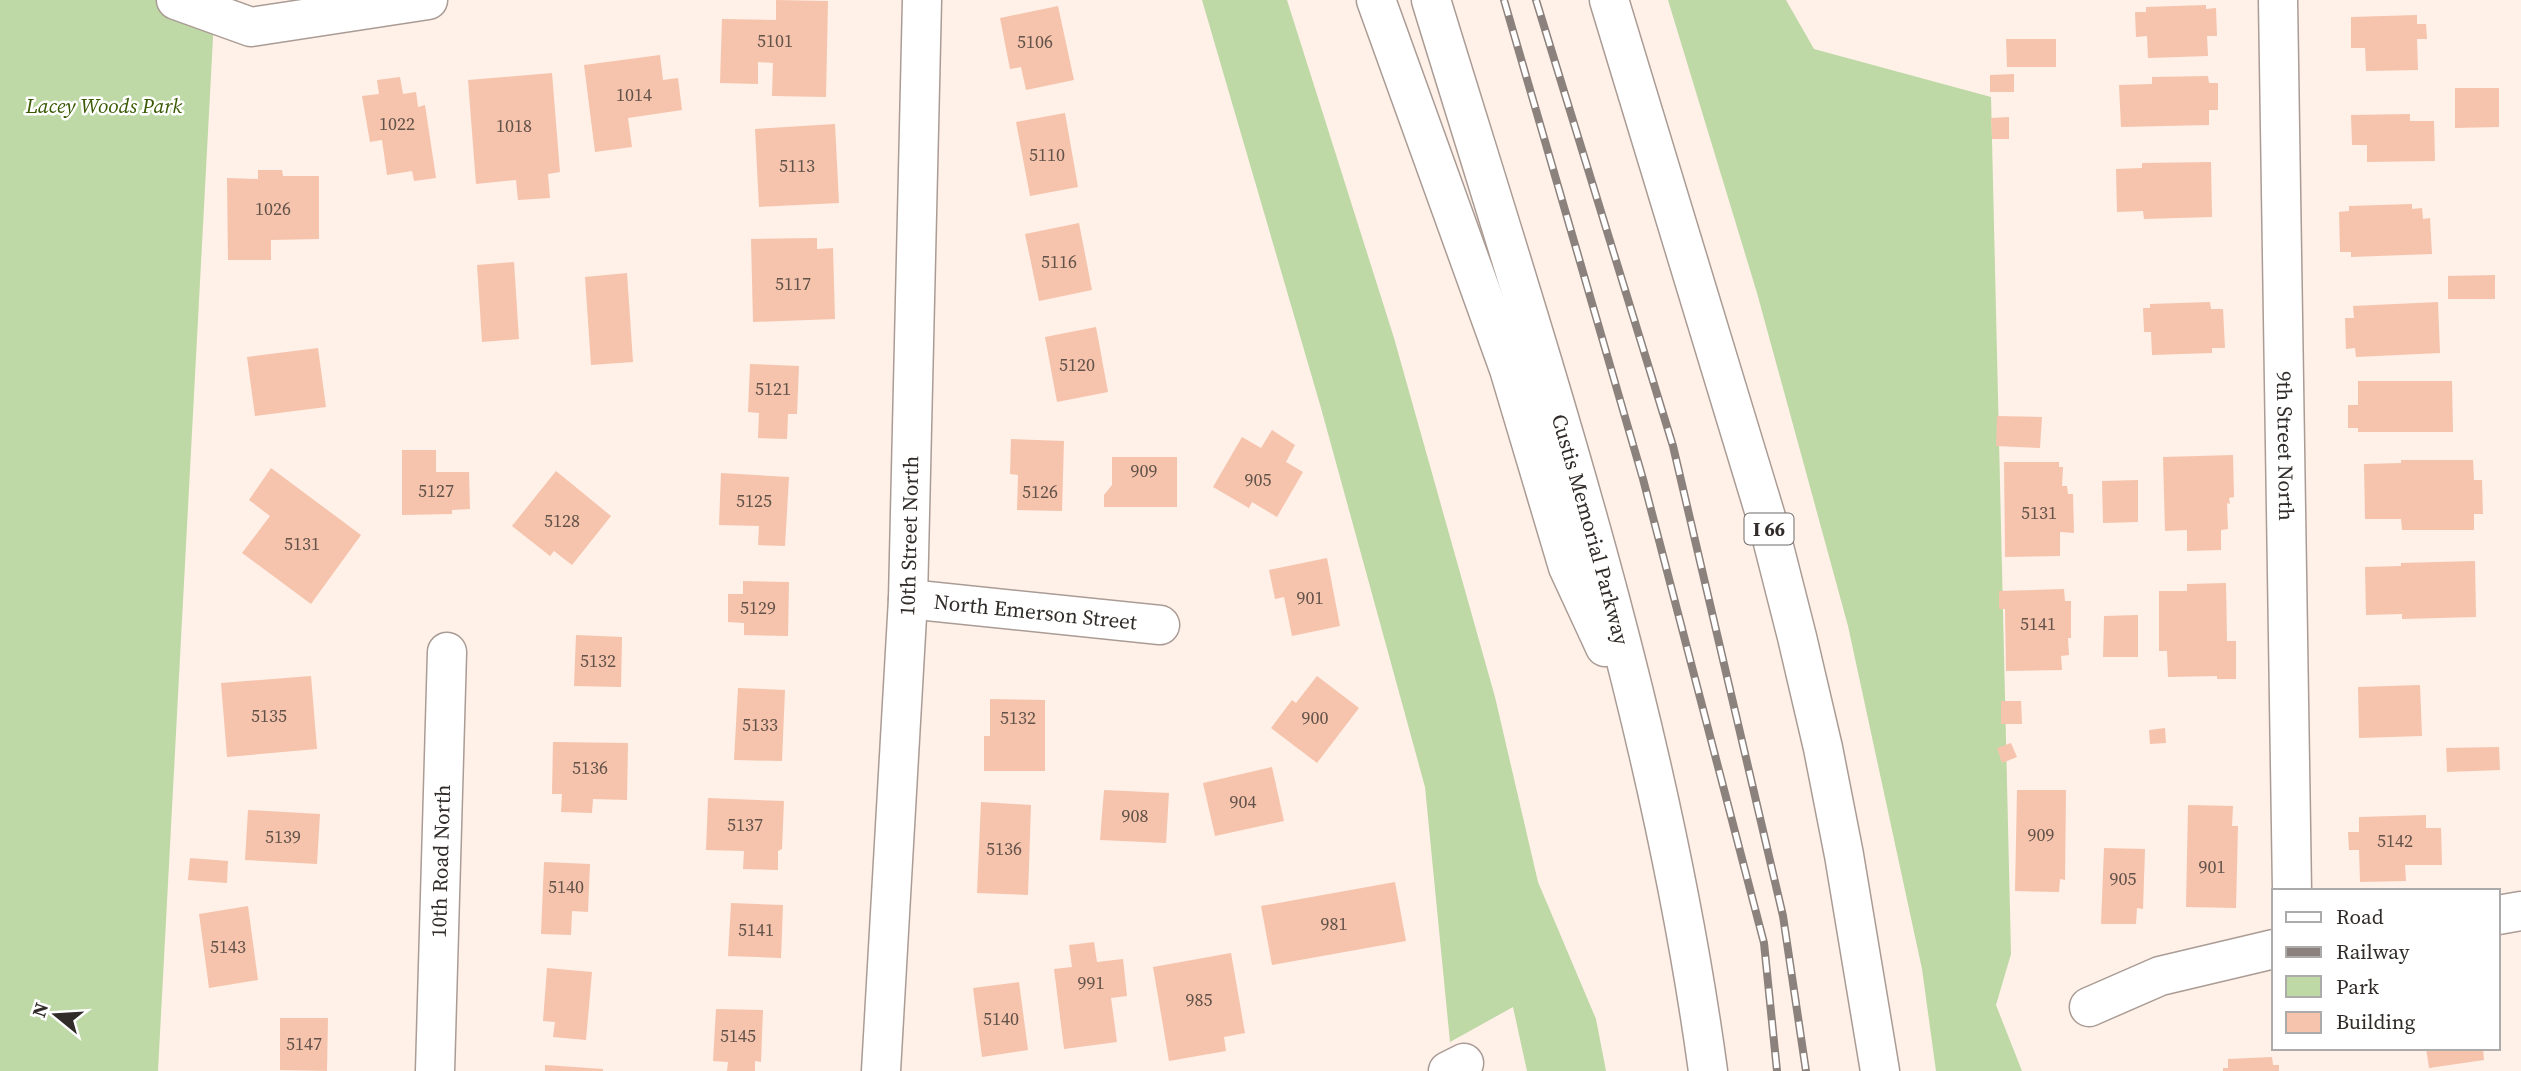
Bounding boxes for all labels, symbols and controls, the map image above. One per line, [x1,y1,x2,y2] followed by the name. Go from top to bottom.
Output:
[757,28,793,53] house number: 5101
[1017,29,1053,54] house number: 5106
[616,82,652,107] house number: 1014
[25,91,182,120] park label: Lacey Woods Park
[379,111,415,136] house number: 1022
[496,113,532,138] house number: 1018
[1029,142,1065,167] house number: 5110
[779,153,815,178] house number: 5113
[255,196,291,221] house number: 1026
[1041,249,1077,274] house number: 5116
[775,271,811,296] house number: 5117
[1059,352,1095,377] house number: 5120
[2270,371,2301,521] street label: 9th Street North
[755,376,791,401] house number: 5121
[1545,411,1636,648] street label: Custis Memorial Parkway
[892,455,925,617] street label: 10th Street North
[1131,458,1158,483] house number: 909
[1245,467,1272,492] house number: 905
[418,478,454,503] house number: 5127
[1022,479,1058,504] house number: 5126
[736,488,772,513] house number: 5125
[2021,500,2057,525] house number: 5131
[544,508,580,533] house number: 5128
[1744,514,1794,544] road number: I 66
[284,531,320,556] house number: 5131
[1297,585,1324,610] house number: 901
[932,587,1138,637] street label: North Emerson Street
[740,595,776,620] house number: 5129
[2020,611,2056,636] house number: 5141
[580,648,616,673] house number: 5132
[251,703,287,728] house number: 5135
[1000,705,1036,730] house number: 5132
[1302,705,1329,730] house number: 900
[742,712,778,737] house number: 5133
[572,755,608,780] house number: 5136
[424,784,457,938] street label: 10th Road North
[1230,789,1257,814] house number: 904
[1122,803,1149,828] house number: 908
[727,812,763,837] house number: 5137
[2028,822,2055,847] house number: 909
[265,824,301,849] house number: 5139
[2377,828,2413,853] house number: 5142
[986,836,1022,861] house number: 5136
[2199,854,2226,879] house number: 901
[2110,866,2137,891] house number: 905
[548,874,584,899] house number: 5140
[2272,889,2500,1050] legend
[2336,902,2384,931] text: Road
[1321,911,1348,936] house number: 981
[738,917,774,942] house number: 5141
[210,934,246,959] house number: 5143
[2336,937,2410,966] text: Railway
[1078,970,1105,995] house number: 991
[2336,972,2380,1001] text: Park
[21,980,91,1050] north arrow
[1186,987,1213,1012] house number: 985
[25,999,54,1020] text: N
[983,1006,1019,1031] house number: 5140
[2336,1007,2415,1036] text: Building
[720,1023,756,1048] house number: 5145
[286,1031,322,1056] house number: 5147

